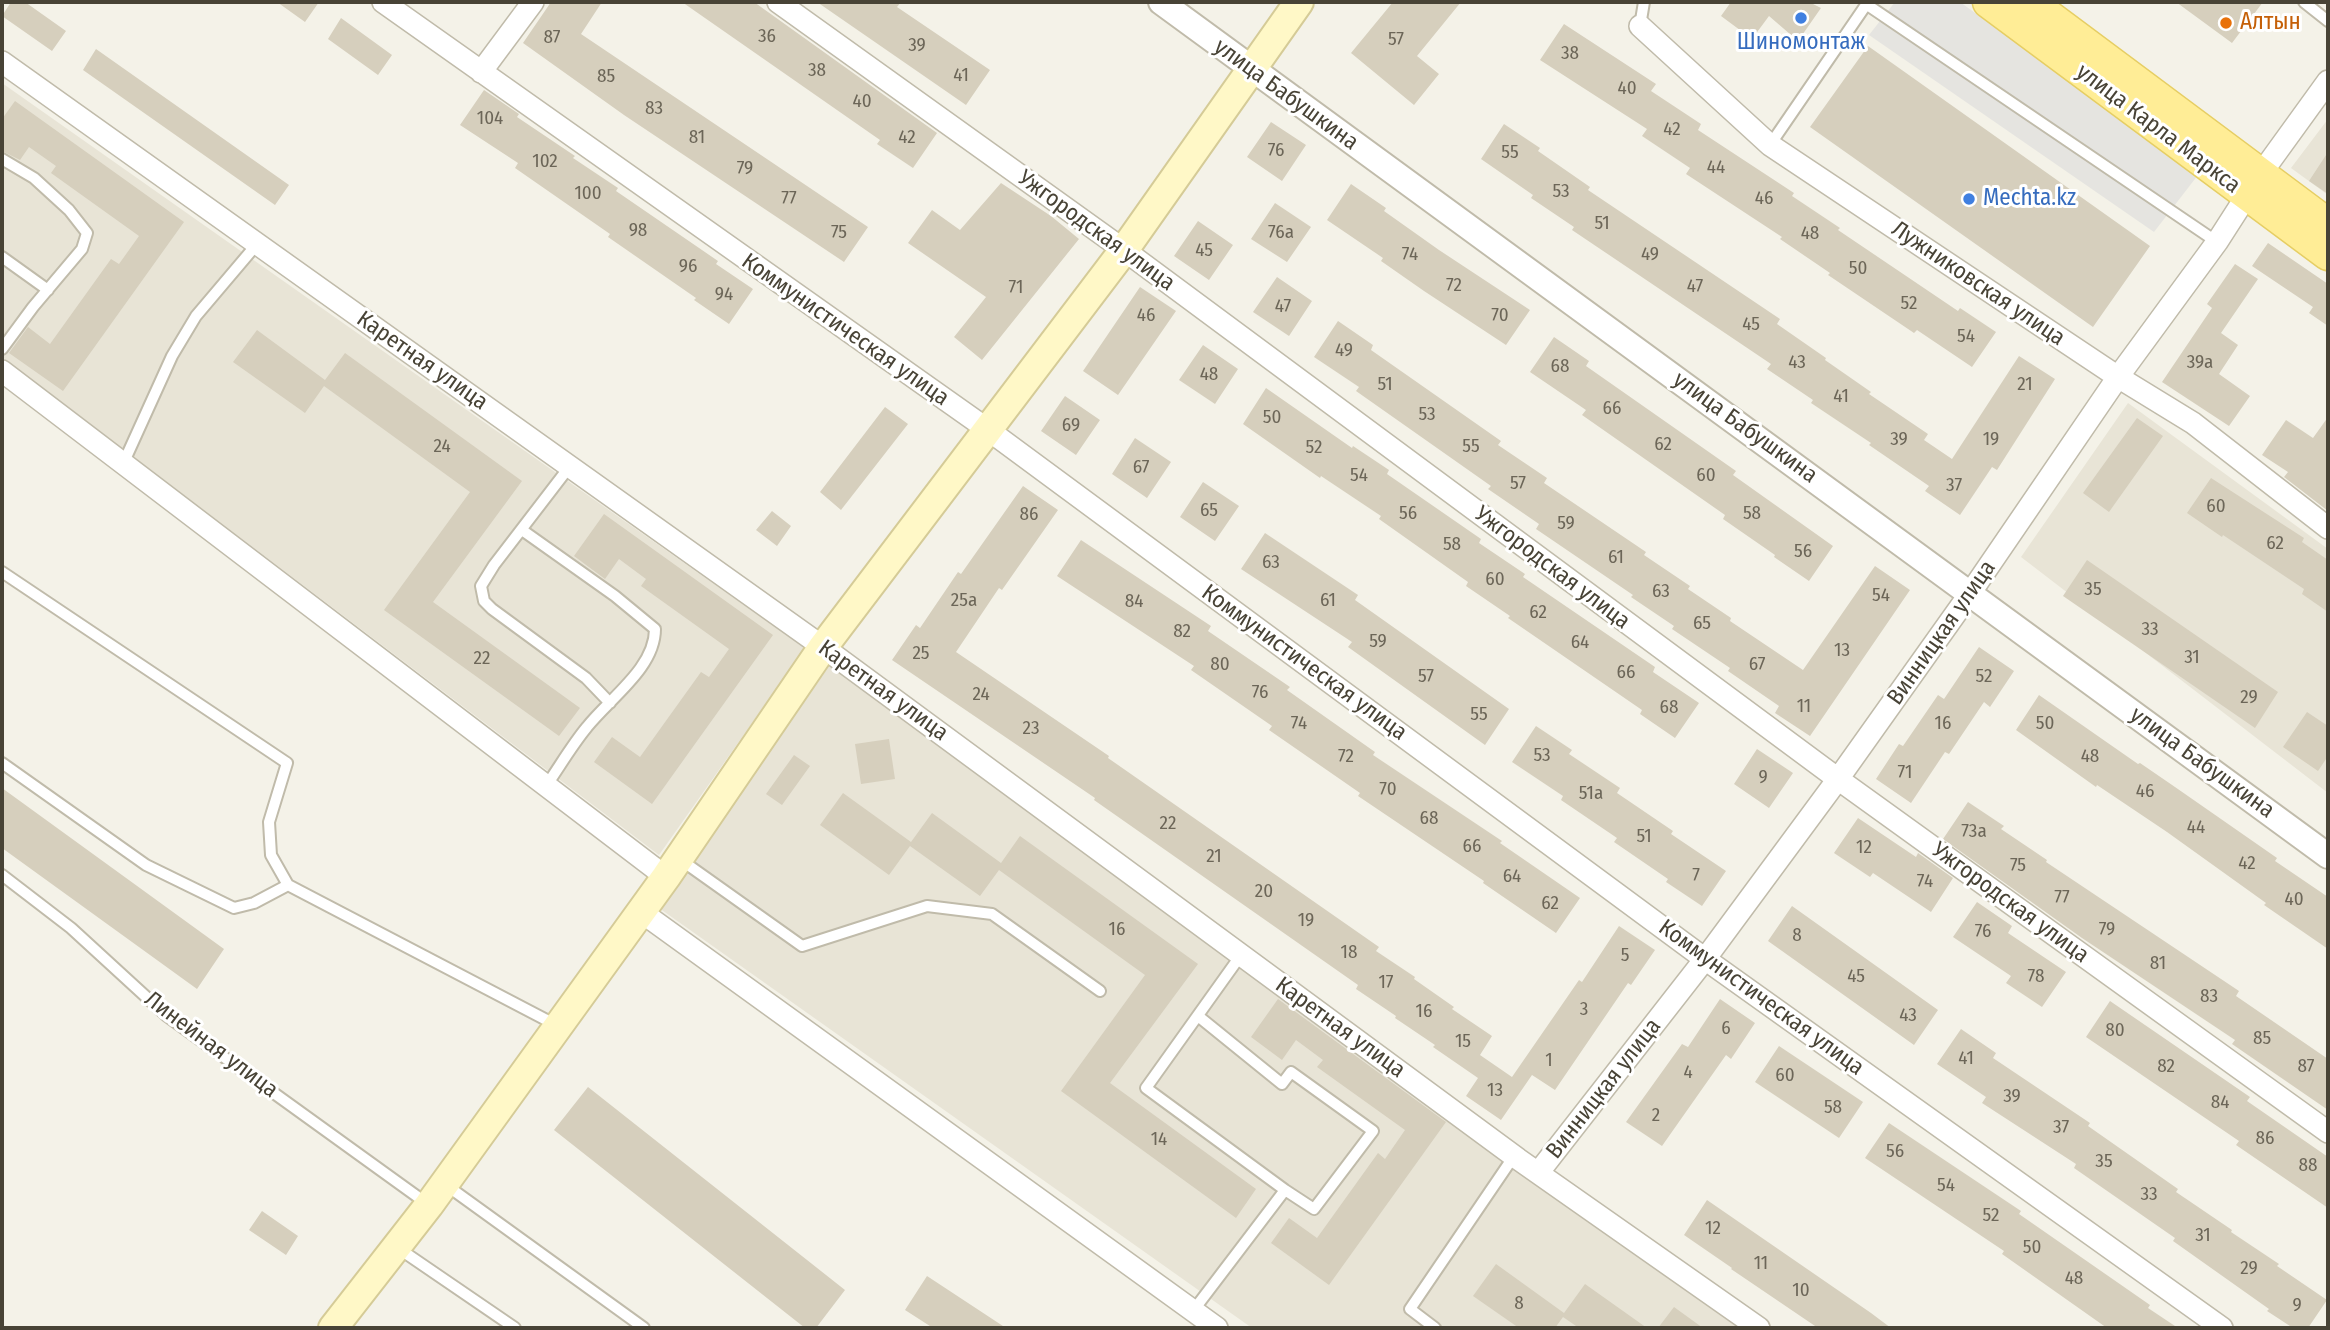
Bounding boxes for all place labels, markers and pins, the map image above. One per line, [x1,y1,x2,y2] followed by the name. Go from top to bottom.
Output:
[2240,9,2301,37] place label: Алтын
[1793,10,1809,26] marker: Шиномонтаж
[2218,15,2234,31] marker: Алтын
[1737,29,1865,57] place label: Шиномонтаж
[1983,185,2076,213] place label: Mechta.kz
[1961,191,1977,207] marker: Mechta.kz

